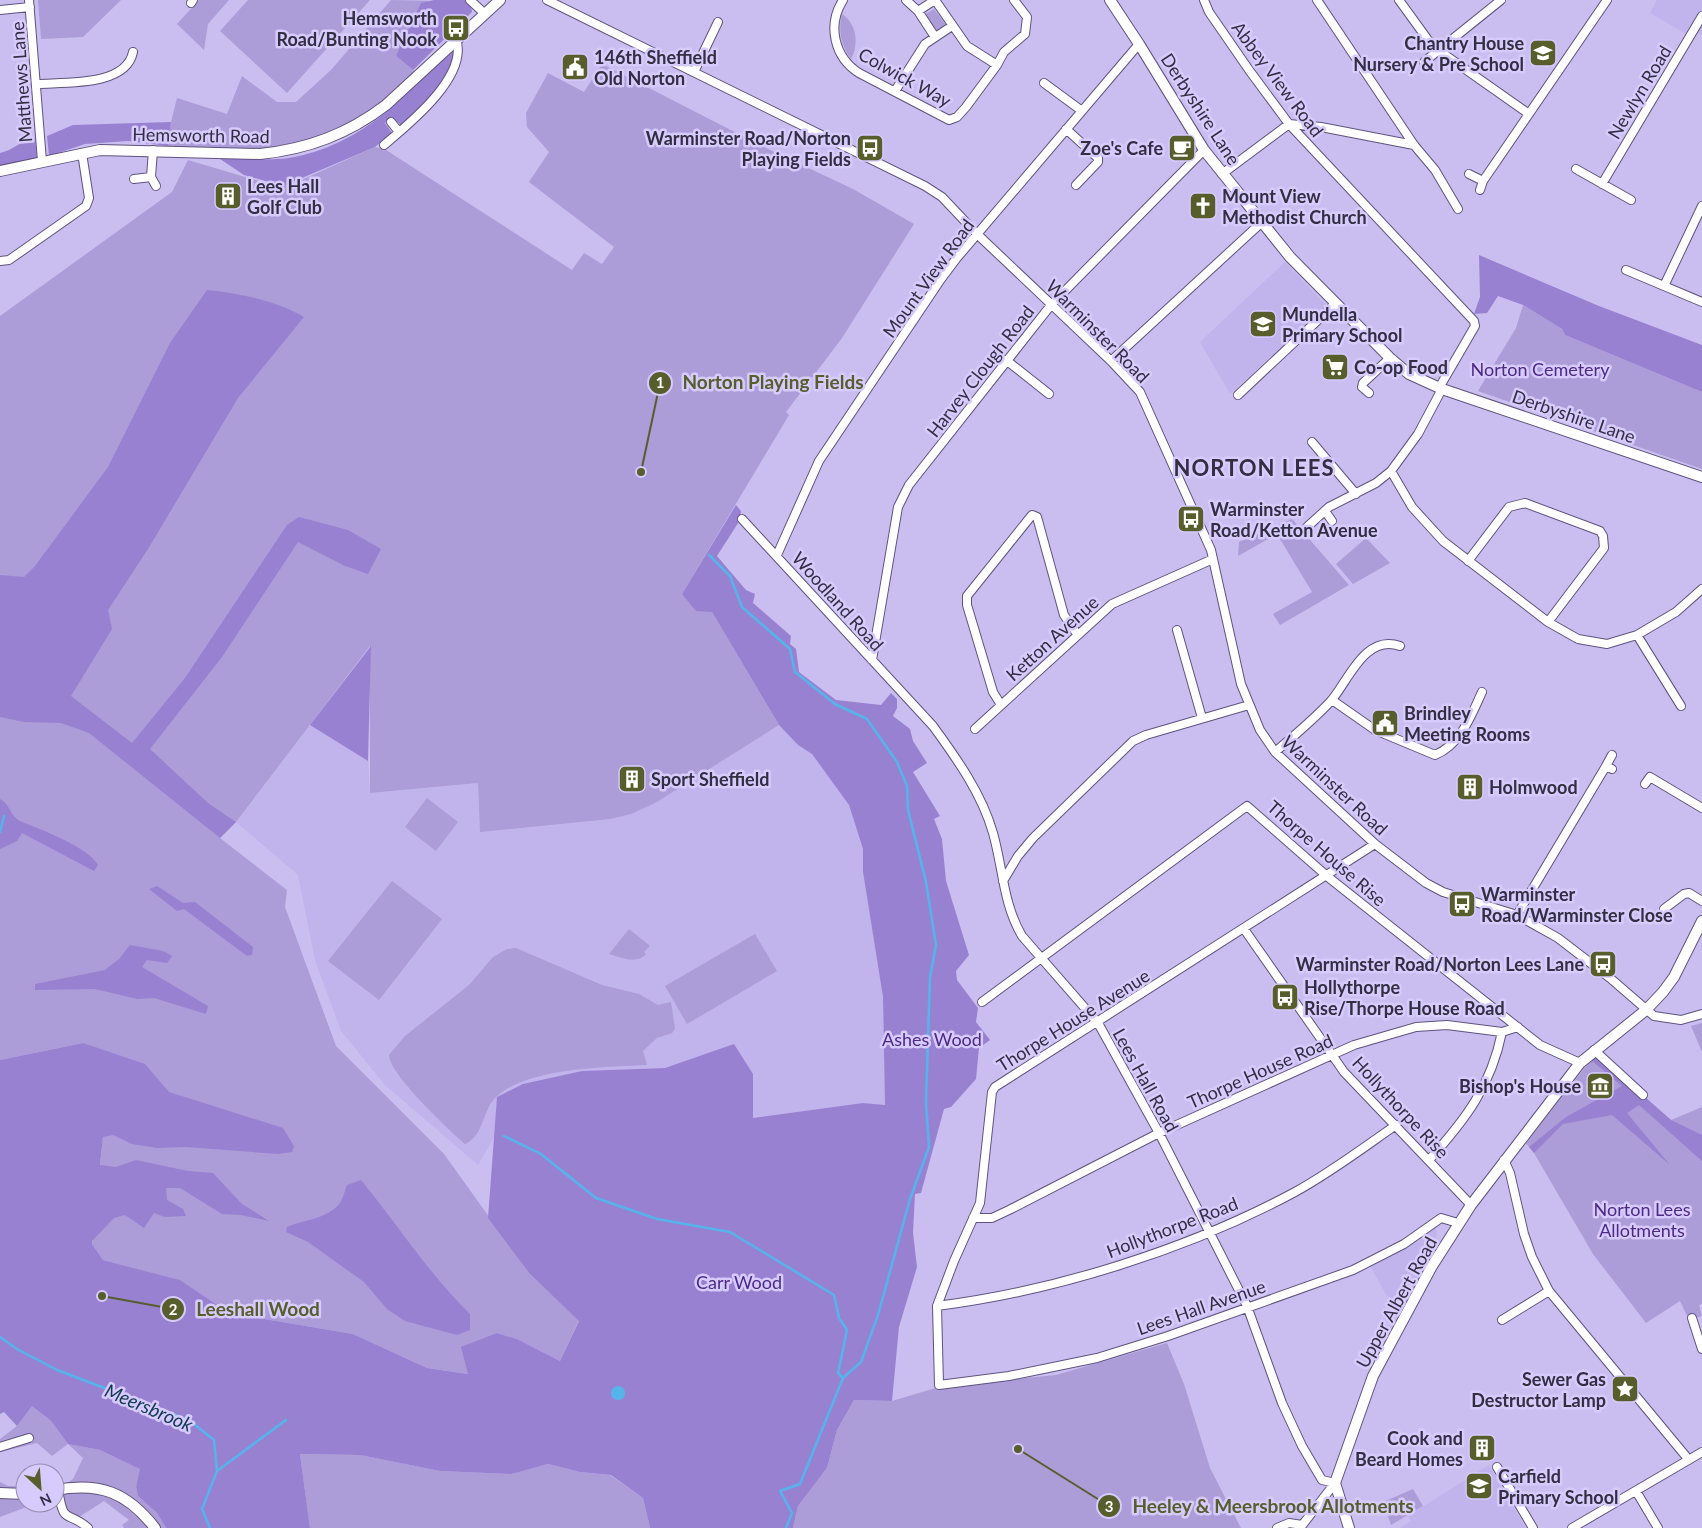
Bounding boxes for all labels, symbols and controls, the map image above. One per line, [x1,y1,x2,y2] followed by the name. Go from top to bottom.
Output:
[277,7,437,50] place label: Hemsworth Road/Bunting Nook
[441,13,471,43] bus stop icon: Hemsworth Road/Bunting Nook
[1228,17,1328,141] street label: Abbey View Road
[6,21,36,143] street label: Matthews Lane
[1353,32,1524,75] place label: Chantry House Nursery & Pre School
[1528,38,1558,68] school or university icon: Chantry House Nursery & Pre School
[1602,41,1676,143] street label: Newlyn Road
[855,43,956,112] street label: Colwick Way
[594,46,717,89] place label: 146th Sheffield Old Norton
[1157,49,1245,169] street label: Derbyshire Lane
[560,52,590,82] public building icon: 146th Sheffield Old Norton
[132,123,270,147] street label: Hemsworth Road
[646,127,851,170] place label: Warminster Road/Norton Playing Fields
[855,133,885,163] bus stop icon: Warminster Road/Norton Playing Fields
[1167,133,1197,163] cafe icon: Zoe's Cafe
[1080,137,1163,159] place label: Zoe's Cafe
[247,175,322,218] place label: Lees Hall Golf Club
[213,181,243,211] building icon: Lees Hall Golf Club
[1222,185,1367,228] place label: Mount View Methodist Church
[1188,191,1218,221] church icon: Mount View Methodist Church
[878,214,978,342] street label: Mount View Road
[1042,275,1154,387] street label: Warminster Road
[922,301,1038,441] street label: Harvey Clough Road
[1282,303,1402,346] place label: Mundella Primary School
[1248,309,1278,339] school or university icon: Mundella Primary School
[1320,352,1350,382] supermarket icon: Co-op Food
[1354,356,1448,378] place label: Co-op Food
[1471,358,1610,380] park label: Norton Cemetery
[648,366,874,400] callout: Norton Playing Fields
[682,370,864,393] text: Norton Playing Fields
[656,373,664,391] text: 1
[1510,385,1638,447] street label: Derbyshire Lane
[1174,454,1335,481] district label: NORTON LEES
[1210,498,1378,541] place label: Warminster Road/Ketton Avenue
[1176,504,1206,534] bus stop icon: Warminster Road/Ketton Avenue
[788,547,888,655] street label: Woodland Road
[1001,591,1103,685] street label: Ketton Avenue
[1404,702,1530,745] place label: Brindley Meeting Rooms
[1370,708,1400,738] public building icon: Brindley Meeting Rooms
[1278,730,1392,840] street label: Warminster Road
[617,764,647,794] building icon: Sport Sheffield
[651,768,769,790] place label: Sport Sheffield
[1455,772,1485,802] building icon: Holmwood
[1489,776,1578,798] place label: Holmwood
[1263,796,1391,910] street label: Thorpe House Rise
[1481,883,1673,926] place label: Warminster Road/Warminster Close
[1447,889,1477,919] bus stop icon: Warminster Road/Warminster Close
[1588,949,1618,979] bus stop icon: Warminster Road/Norton Lees Lane
[1296,953,1584,975] place label: Warminster Road/Norton Lees Lane
[993,964,1153,1076] street label: Thorpe House Avenue
[1304,976,1505,1019] place label: Hollythorpe Rise/Thorpe House Road
[1270,982,1300,1012] bus stop icon: Hollythorpe Rise/Thorpe House Road
[1108,1024,1184,1136] street label: Lees Hall Road
[882,1028,982,1050] park label: Ashes Wood
[1184,1029,1336,1113] street label: Thorpe House Road
[1348,1051,1454,1163] street label: Hollythorpe Rise
[1585,1071,1615,1101] museum icon: Bishop's House
[1459,1075,1581,1097] place label: Bishop's House
[1103,1192,1241,1262] street label: Hollythorpe Road
[1594,1198,1691,1241] park label: Norton Lees Allotments
[1351,1233,1441,1371] street label: Upper Albert Road
[696,1271,782,1293] park label: Carr Wood
[1134,1275,1268,1339] street label: Lees Hall Avenue
[161,1292,329,1326] callout: Leeshall Wood
[196,1297,320,1320] text: Leeshall Wood
[169,1300,178,1318] text: 2
[1471,1368,1606,1411] place label: Sewer Gas Destructor Lamp
[1610,1374,1640,1404] place icon: Sewer Gas Destructor Lamp
[102,1378,197,1436] water label: Meersbrook
[1355,1427,1463,1470] place label: Cook and Beard Homes
[1467,1433,1497,1463] building icon: Cook and Beard Homes
[15,1463,65,1513] north arrow
[1498,1465,1618,1508] place label: Carfield Primary School
[1464,1471,1494,1501] school or university icon: Carfield Primary School
[1096,1489,1424,1523] callout: Heeley & Meersbrook Allotments
[37,1490,54,1510] text: N
[1132,1494,1414,1517] text: Heeley & Meersbrook Allotments
[1105,1497,1113,1515] text: 3

